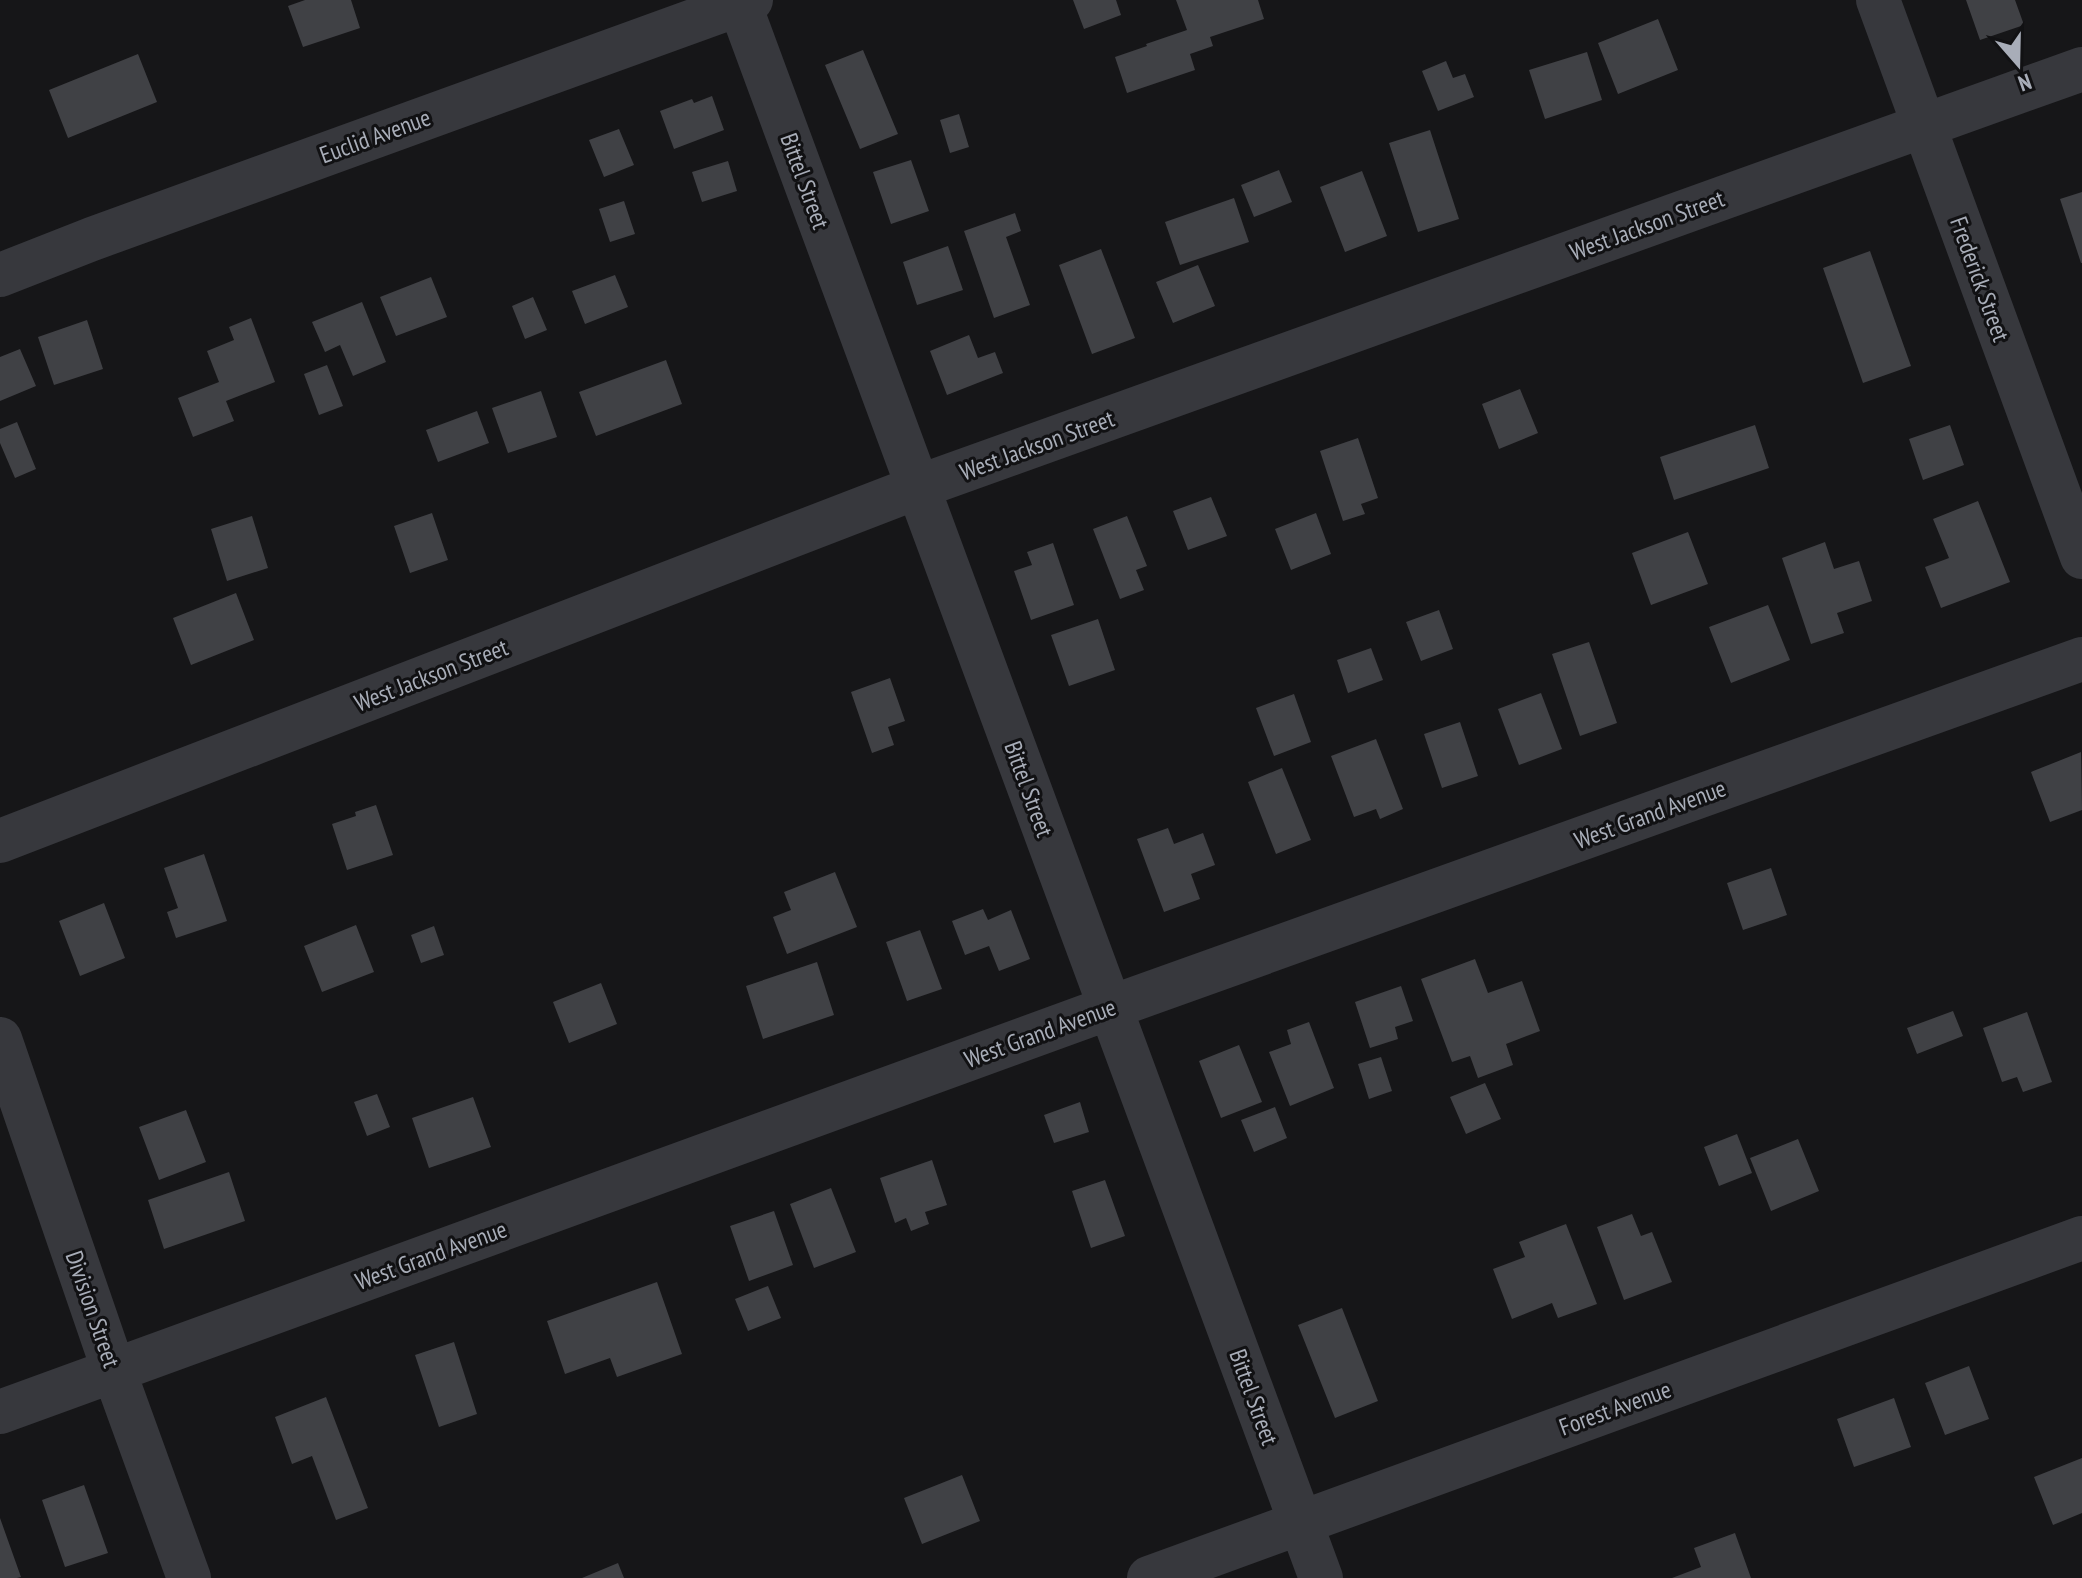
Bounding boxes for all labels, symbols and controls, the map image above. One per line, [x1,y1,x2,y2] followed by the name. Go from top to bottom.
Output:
[1978,24,2058,104] north arrow
[2014,68,2035,98] text: N
[315,102,435,170] street label: Euclid Avenue
[773,129,837,234] street label: Bittel Street
[1566,183,1729,267] street label: West Jackson Street
[1943,212,2017,346] street label: Frederick Street
[956,403,1119,487] street label: West Jackson Street
[350,631,513,718] street label: West Jackson Street
[997,737,1061,842] street label: Bittel Street
[1570,772,1730,856] street label: West Grand Avenue
[960,991,1120,1075] street label: West Grand Avenue
[351,1213,511,1297] street label: West Grand Avenue
[59,1247,128,1372] street label: Division Street
[1222,1345,1286,1450] street label: Bittel Street
[1555,1373,1675,1443] street label: Forest Avenue

